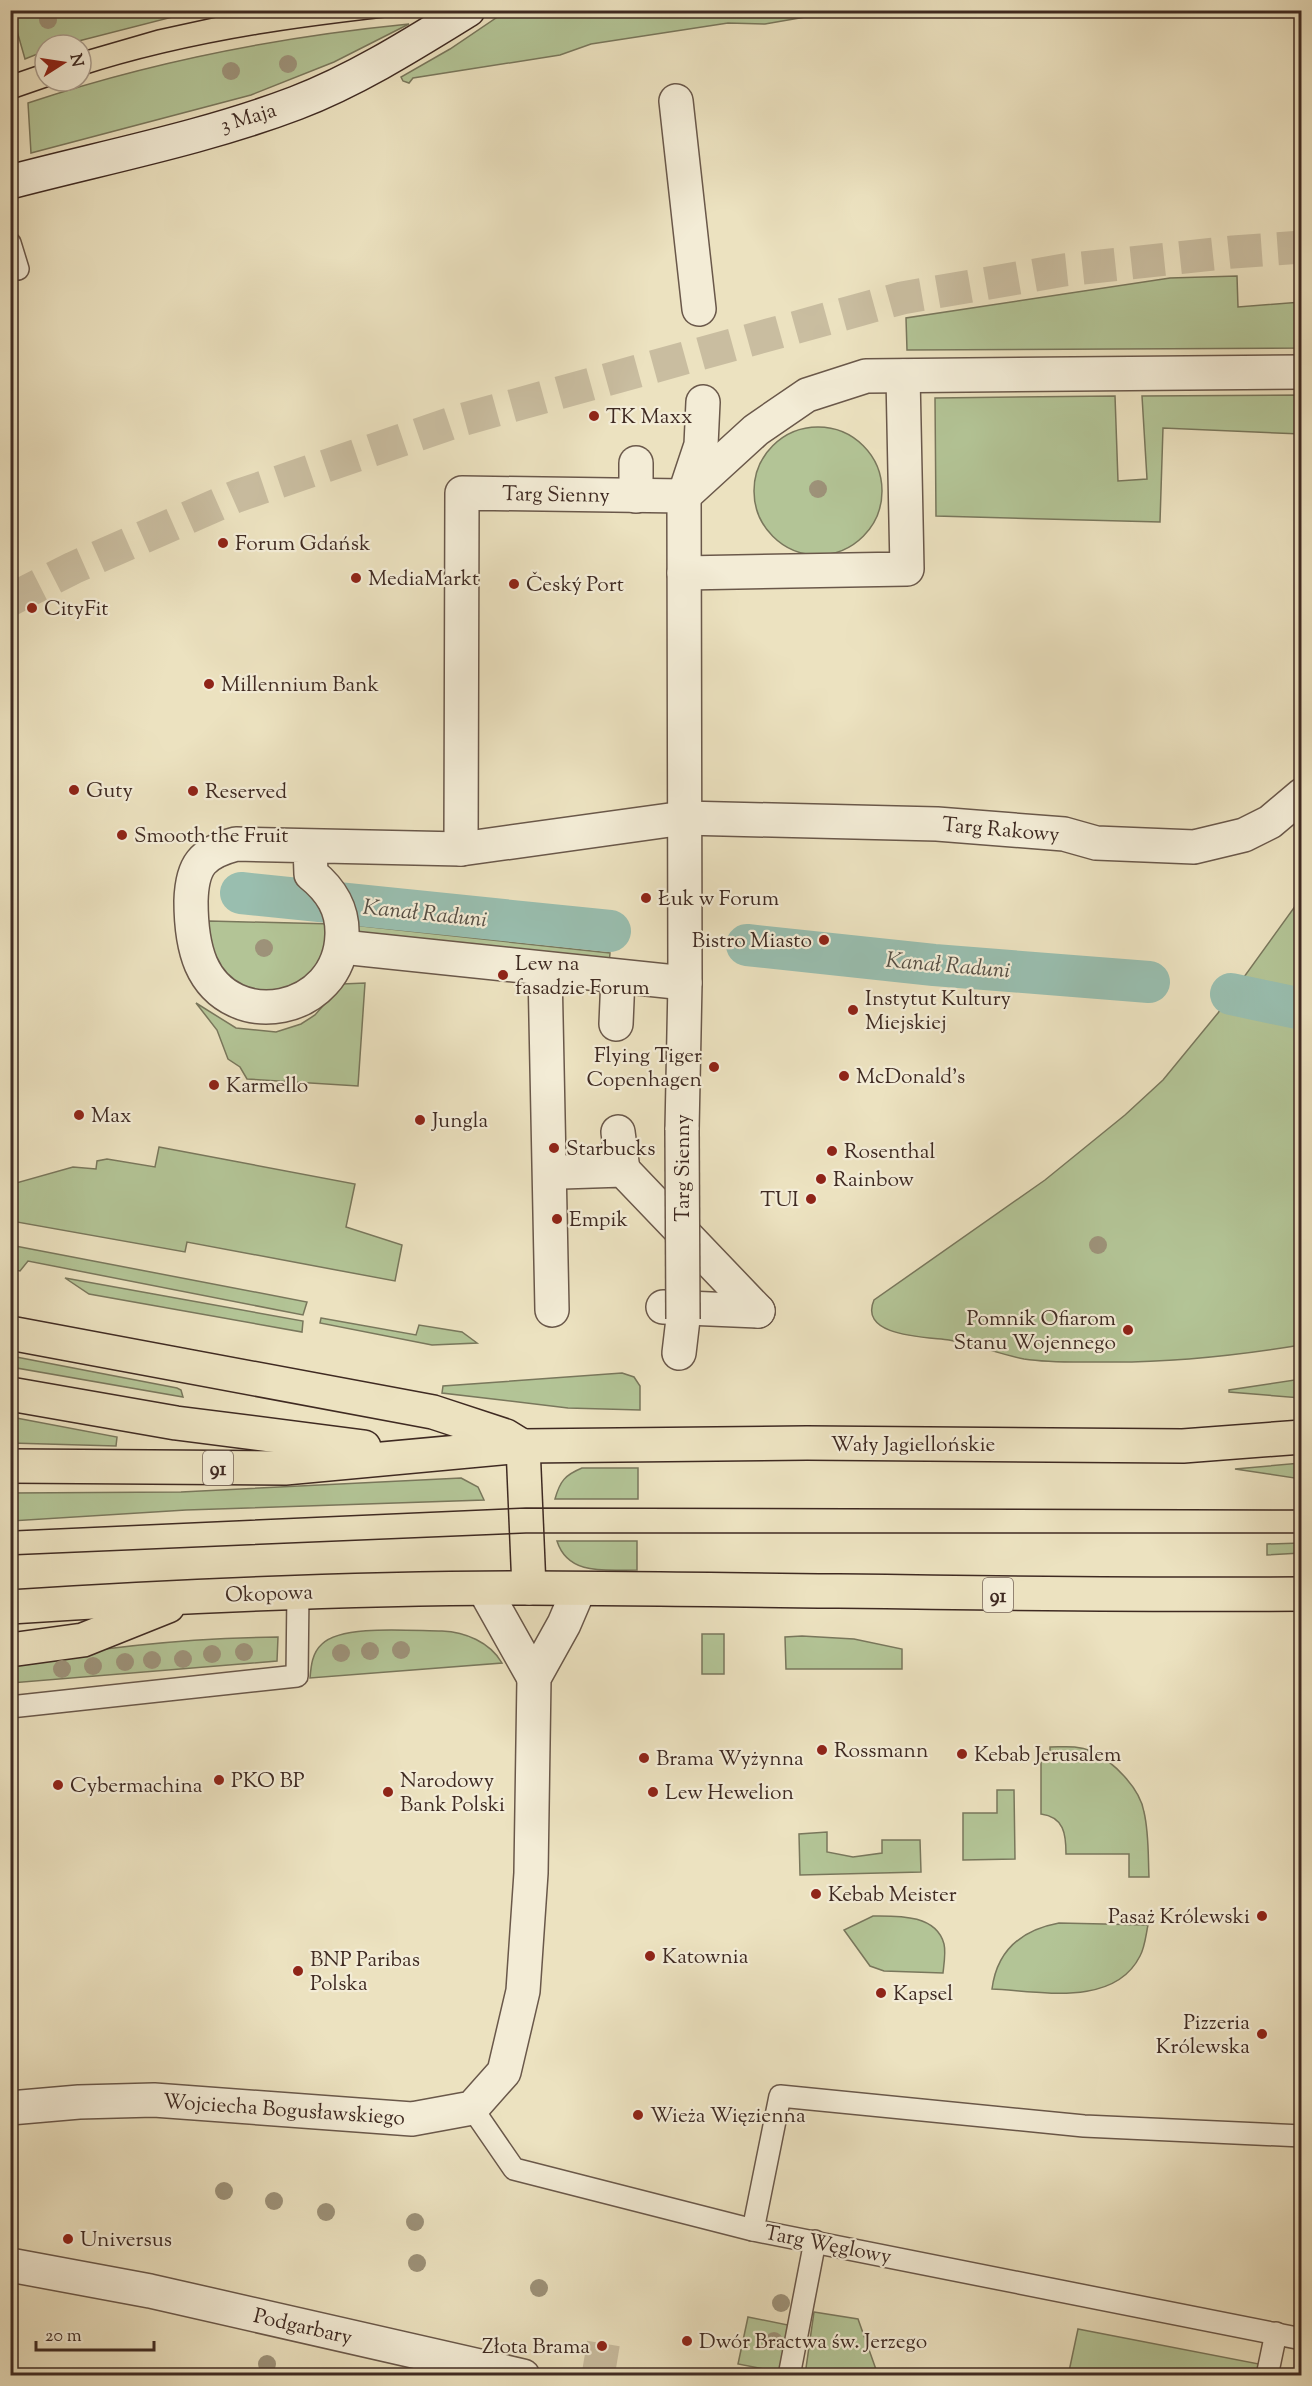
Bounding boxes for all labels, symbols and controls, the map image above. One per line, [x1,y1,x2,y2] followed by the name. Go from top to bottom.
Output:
[33,33,93,93] north arrow
[63,52,88,69] text: N
[217,96,281,142] street label: 3 Maja
[606,403,692,433] place label: TK Maxx
[587,409,601,423] marker: TK Maxx
[502,480,611,512] street label: Targ Sienny
[235,530,371,560] place label: Forum Gdańsk
[216,536,230,550] marker: Forum Gdańsk
[368,565,479,595] place label: MediaMarkt
[349,571,363,585] marker: MediaMarkt
[526,571,624,601] place label: Český Port
[507,577,521,591] marker: Český Port
[44,595,109,625] place label: CityFit
[25,601,39,615] marker: CityFit
[221,671,379,701] place label: Millennium Bank
[202,677,216,691] marker: Millennium Bank
[86,777,133,807] place label: Guty
[205,778,287,808] place label: Reserved
[67,783,81,797] marker: Guty
[186,784,200,798] marker: Reserved
[941,811,1061,851] street label: Targ Rakowy
[134,822,288,852] place label: Smooth the Fruit
[115,828,129,842] marker: Smooth the Fruit
[658,885,779,915] place label: Łuk w Forum
[639,891,653,905] marker: Łuk w Forum
[361,893,488,937] water label: Kanał Raduni
[692,927,812,957] place label: Bistro Miasto
[817,933,831,947] marker: Bistro Miasto
[884,946,1011,988] water label: Kanał Raduni
[515,950,650,1004] place label: Lew na fasadzie Forum
[496,968,510,982] marker: Lew na fasadzie Forum
[865,985,1012,1039] place label: Instytut Kultury Miejskiej
[846,1003,860,1017] marker: Instytut Kultury Miejskiej
[586,1042,702,1096] place label: Flying Tiger Copenhagen
[707,1060,721,1074] marker: Flying Tiger Copenhagen
[856,1063,965,1093] place label: McDonald's
[837,1069,851,1083] marker: McDonald's
[226,1072,308,1102] place label: Karmello
[207,1078,221,1092] marker: Karmello
[91,1102,132,1132] place label: Max
[431,1107,488,1137] place label: Jungla
[72,1108,86,1122] marker: Max
[413,1113,427,1127] marker: Jungla
[669,1114,699,1222] street label: Targ Sienny
[566,1135,655,1165] place label: Starbucks
[844,1138,935,1168] place label: Rosenthal
[547,1141,561,1155] marker: Starbucks
[825,1144,839,1158] marker: Rosenthal
[833,1166,914,1196] place label: Rainbow
[814,1172,828,1186] marker: Rainbow
[760,1186,799,1216] place label: TUI
[804,1192,818,1206] marker: TUI
[569,1206,628,1236] place label: Empik
[550,1212,564,1226] marker: Empik
[954,1305,1116,1359] place label: Pomnik Ofiarom Stanu Wojennego
[1121,1323,1135,1337] marker: Pomnik Ofiarom Stanu Wojennego
[831,1431,995,1461] street label: Wały Jagiellońskie
[203,1451,233,1485] road number: 91
[224,1578,314,1612] street label: Okopowa
[983,1578,1013,1612] road number: 91
[834,1737,928,1767] place label: Rossmann
[974,1741,1121,1771] place label: Kebab Jerusalem
[815,1743,829,1757] marker: Rossmann
[656,1745,804,1775] place label: Brama Wyżynna
[955,1747,969,1761] marker: Kebab Jerusalem
[637,1751,651,1765] marker: Brama Wyżynna
[231,1767,305,1797] place label: PKO BP
[400,1767,505,1821] place label: Narodowy Bank Polski
[70,1772,203,1802] place label: Cybermachina
[212,1773,226,1787] marker: PKO BP
[51,1778,65,1792] marker: Cybermachina
[665,1779,794,1809] place label: Lew Hewelion
[381,1785,395,1799] marker: Narodowy Bank Polski
[646,1785,660,1799] marker: Lew Hewelion
[828,1881,957,1911] place label: Kebab Meister
[809,1887,823,1901] marker: Kebab Meister
[1108,1903,1250,1933] place label: Pasaż Królewski
[1255,1909,1269,1923] marker: Pasaż Królewski
[662,1943,749,1973] place label: Katownia
[310,1946,420,2000] place label: BNP Paribas Polska
[643,1949,657,1963] marker: Katownia
[291,1964,305,1978] marker: BNP Paribas Polska
[893,1980,953,2010] place label: Kapsel
[874,1986,888,2000] marker: Kapsel
[1156,2009,1250,2063] place label: Pizzeria Królewska
[1255,2027,1269,2041] marker: Pizzeria Królewska
[162,2088,406,2134] street label: Wojciecha Bogusławskiego
[650,2102,806,2132] place label: Wieża Więzienna
[631,2108,645,2122] marker: Wieża Więzienna
[761,2219,894,2273] street label: Targ Węglowy
[80,2226,172,2256] place label: Universus
[61,2232,75,2246] marker: Universus
[250,2302,355,2354] street label: Podgarbary
[36,2314,154,2352] scale bar
[45,2324,82,2350] text: 20 m
[699,2328,927,2358] place label: Dwór Bractwa św. Jerzego
[482,2333,590,2363] place label: Złota Brama
[680,2334,694,2348] marker: Dwór Bractwa św. Jerzego
[595,2339,609,2353] marker: Złota Brama

